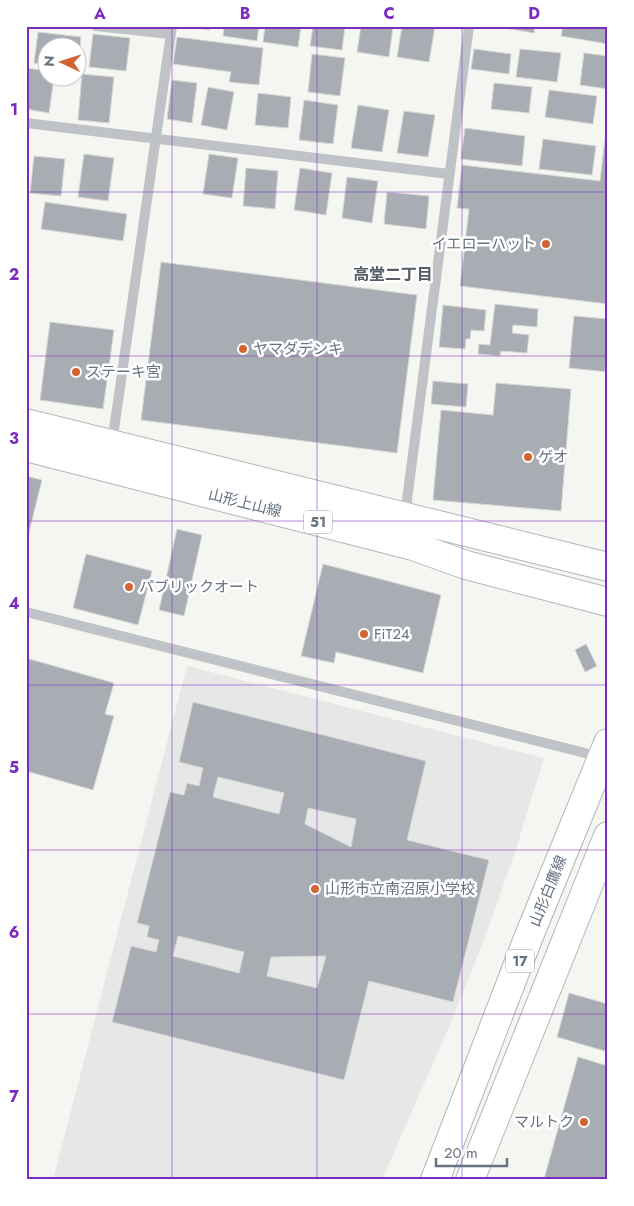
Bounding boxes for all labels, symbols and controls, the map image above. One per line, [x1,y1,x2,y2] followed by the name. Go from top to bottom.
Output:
[93,2,106,25] text: A
[240,2,250,25] text: B
[383,2,395,25] text: C
[528,2,540,25] text: D
[38,38,88,88] north arrow
[39,55,59,67] text: N
[10,98,18,121] text: 1
[431,233,536,255] place label: イエローハット
[540,238,552,250] marker: イエローハット
[9,263,19,286] text: 2
[353,263,433,286] district label: 高堂二丁目
[253,338,343,360] place label: ヤマダデンキ
[237,343,249,355] marker: ヤマダデンキ
[86,361,161,383] place label: ステーキ宮
[70,366,82,378] marker: ステーキ宮
[9,427,19,450] text: 3
[538,446,568,468] place label: ゲオ
[522,451,534,463] marker: ゲオ
[206,483,284,523] street label: 山形上山線
[304,511,332,534] road number: 51
[139,576,259,598] place label: パブリックオート
[123,581,135,593] marker: パブリックオート
[8,592,20,615] text: 4
[374,623,410,645] place label: FiT24
[358,628,370,640] marker: FiT24
[9,756,19,779] text: 5
[524,852,572,930] street label: 山形白鷹線
[325,878,475,900] place label: 山形市立南沼原小学校
[309,883,321,895] marker: 山形市立南沼原小学校
[9,921,19,944] text: 6
[506,949,534,972] road number: 17
[9,1085,19,1108] text: 7
[514,1111,574,1133] place label: マルトク
[578,1116,590,1128] marker: マルトク
[436,1136,508,1168] scale bar
[444,1142,478,1164] text: 20 m

